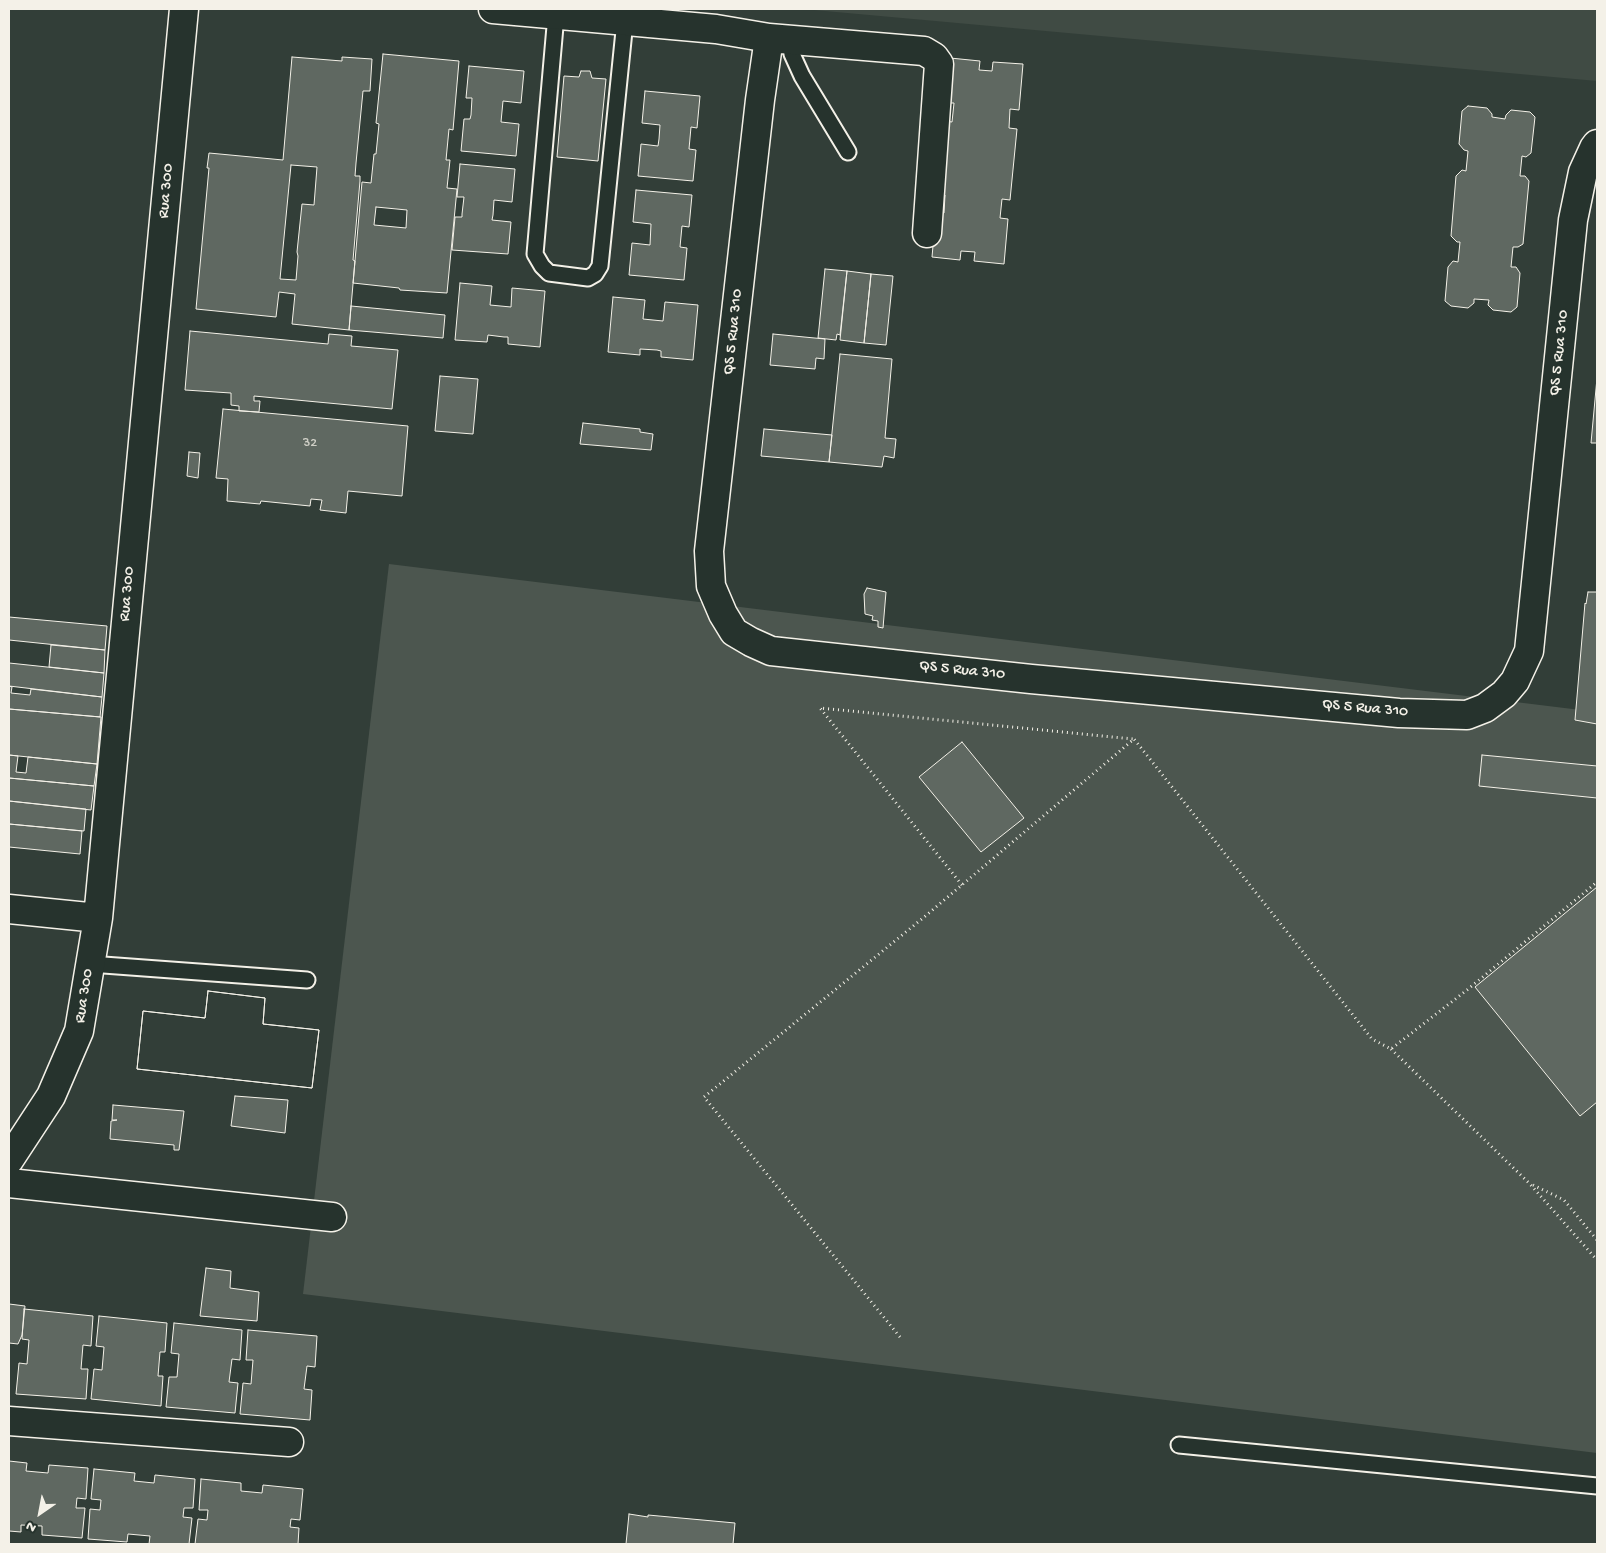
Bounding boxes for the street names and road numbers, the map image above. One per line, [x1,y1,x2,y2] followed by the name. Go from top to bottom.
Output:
[155,163,179,219] street label: Rua 300
[720,288,748,376] street label: QS 5 Rua 310
[1546,309,1574,397] street label: QS 5 Rua 310
[116,566,140,622] street label: Rua 300
[918,657,1006,685] street label: QS 5 Rua 310
[1321,696,1409,722] street label: QS 5 Rua 310
[71,967,99,1025] street label: Rua 300

